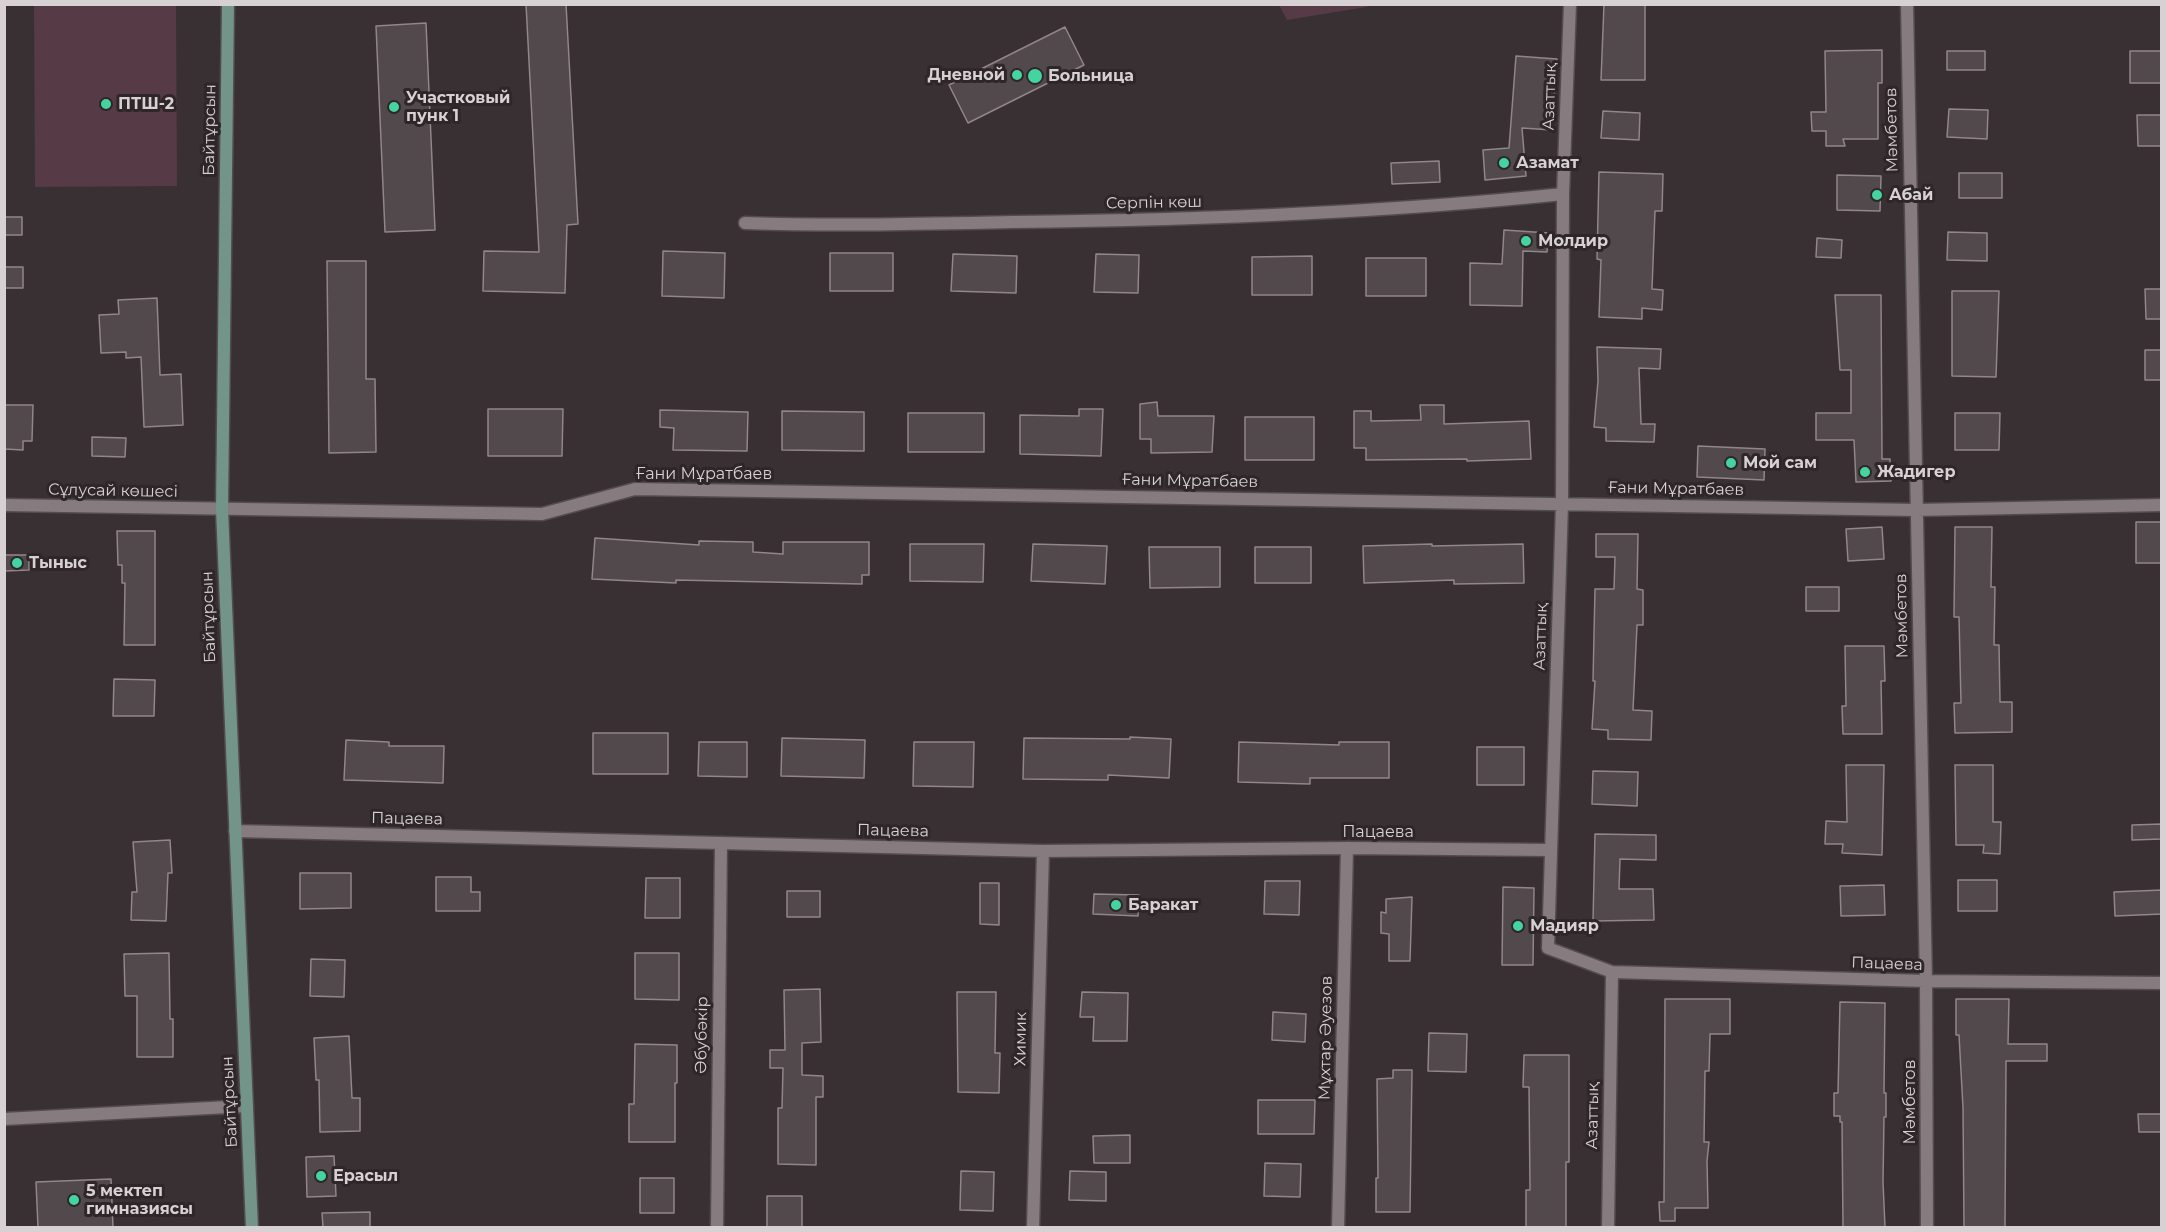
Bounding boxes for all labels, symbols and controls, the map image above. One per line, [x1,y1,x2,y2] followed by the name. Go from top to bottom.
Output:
[1539,63,1561,131] street label: Азаттық
[927,65,1005,85] place label: Дневной
[1048,66,1134,86] place label: Больница
[1026,67,1044,85] marker: Больница
[1010,68,1024,82] marker: Дневной
[200,84,220,176] street label: Байтұрсын
[1882,87,1902,173] street label: Мәмбетов
[406,88,510,126] place label: Участковый пунк 1
[118,94,174,114] place label: ПТШ-2
[99,97,113,111] marker: ПТШ-2
[387,100,401,114] marker: Участковый пунк 1
[1516,153,1579,173] place label: Азамат
[1497,156,1511,170] marker: Азамат
[1889,185,1933,205] place label: Абай
[1870,188,1884,202] marker: Абай
[1106,193,1202,213] street label: Серпін көш
[1538,231,1608,251] place label: Молдир
[1519,234,1533,248] marker: Молдир
[1743,453,1817,473] place label: Мой сам
[1724,456,1738,470] marker: Мой сам
[1877,462,1955,482] place label: Жадигер
[636,464,772,484] street label: Ғани Мұратбаев
[1858,465,1872,479] marker: Жадигер
[1122,470,1258,492] street label: Ғани Мұратбаев
[1608,478,1744,500] street label: Ғани Мұратбаев
[48,480,178,502] street label: Сұлусай көшесі
[29,553,87,573] place label: Тыныс
[10,556,24,570] marker: Тыныс
[198,571,220,663] street label: Байтұрсын
[1892,573,1912,659] street label: Мәмбетов
[1530,603,1552,671] street label: Азаттық
[371,809,443,829] street label: Пацаева
[857,821,929,841] street label: Пацаева
[1342,822,1414,842] street label: Пацаева
[1128,895,1198,915] place label: Баракат
[1109,898,1123,912] marker: Баракат
[1530,916,1599,936] place label: Мадияр
[1511,919,1525,933] marker: Мадияр
[1851,953,1923,975] street label: Пацаева
[1315,976,1337,1100] street label: Мұхтар Әуезов
[692,996,712,1074] street label: Әбубәкір
[1011,1012,1031,1066] street label: Химик
[218,1056,242,1148] street label: Байтұрсын
[1900,1060,1920,1144] street label: Мәмбетов
[1583,1082,1603,1150] street label: Азаттық
[333,1166,398,1186] place label: Ерасыл
[314,1169,328,1183] marker: Ерасыл
[86,1181,193,1219] place label: 5 мектеп гимназиясы
[67,1193,81,1207] marker: 5 мектеп гимназиясы

